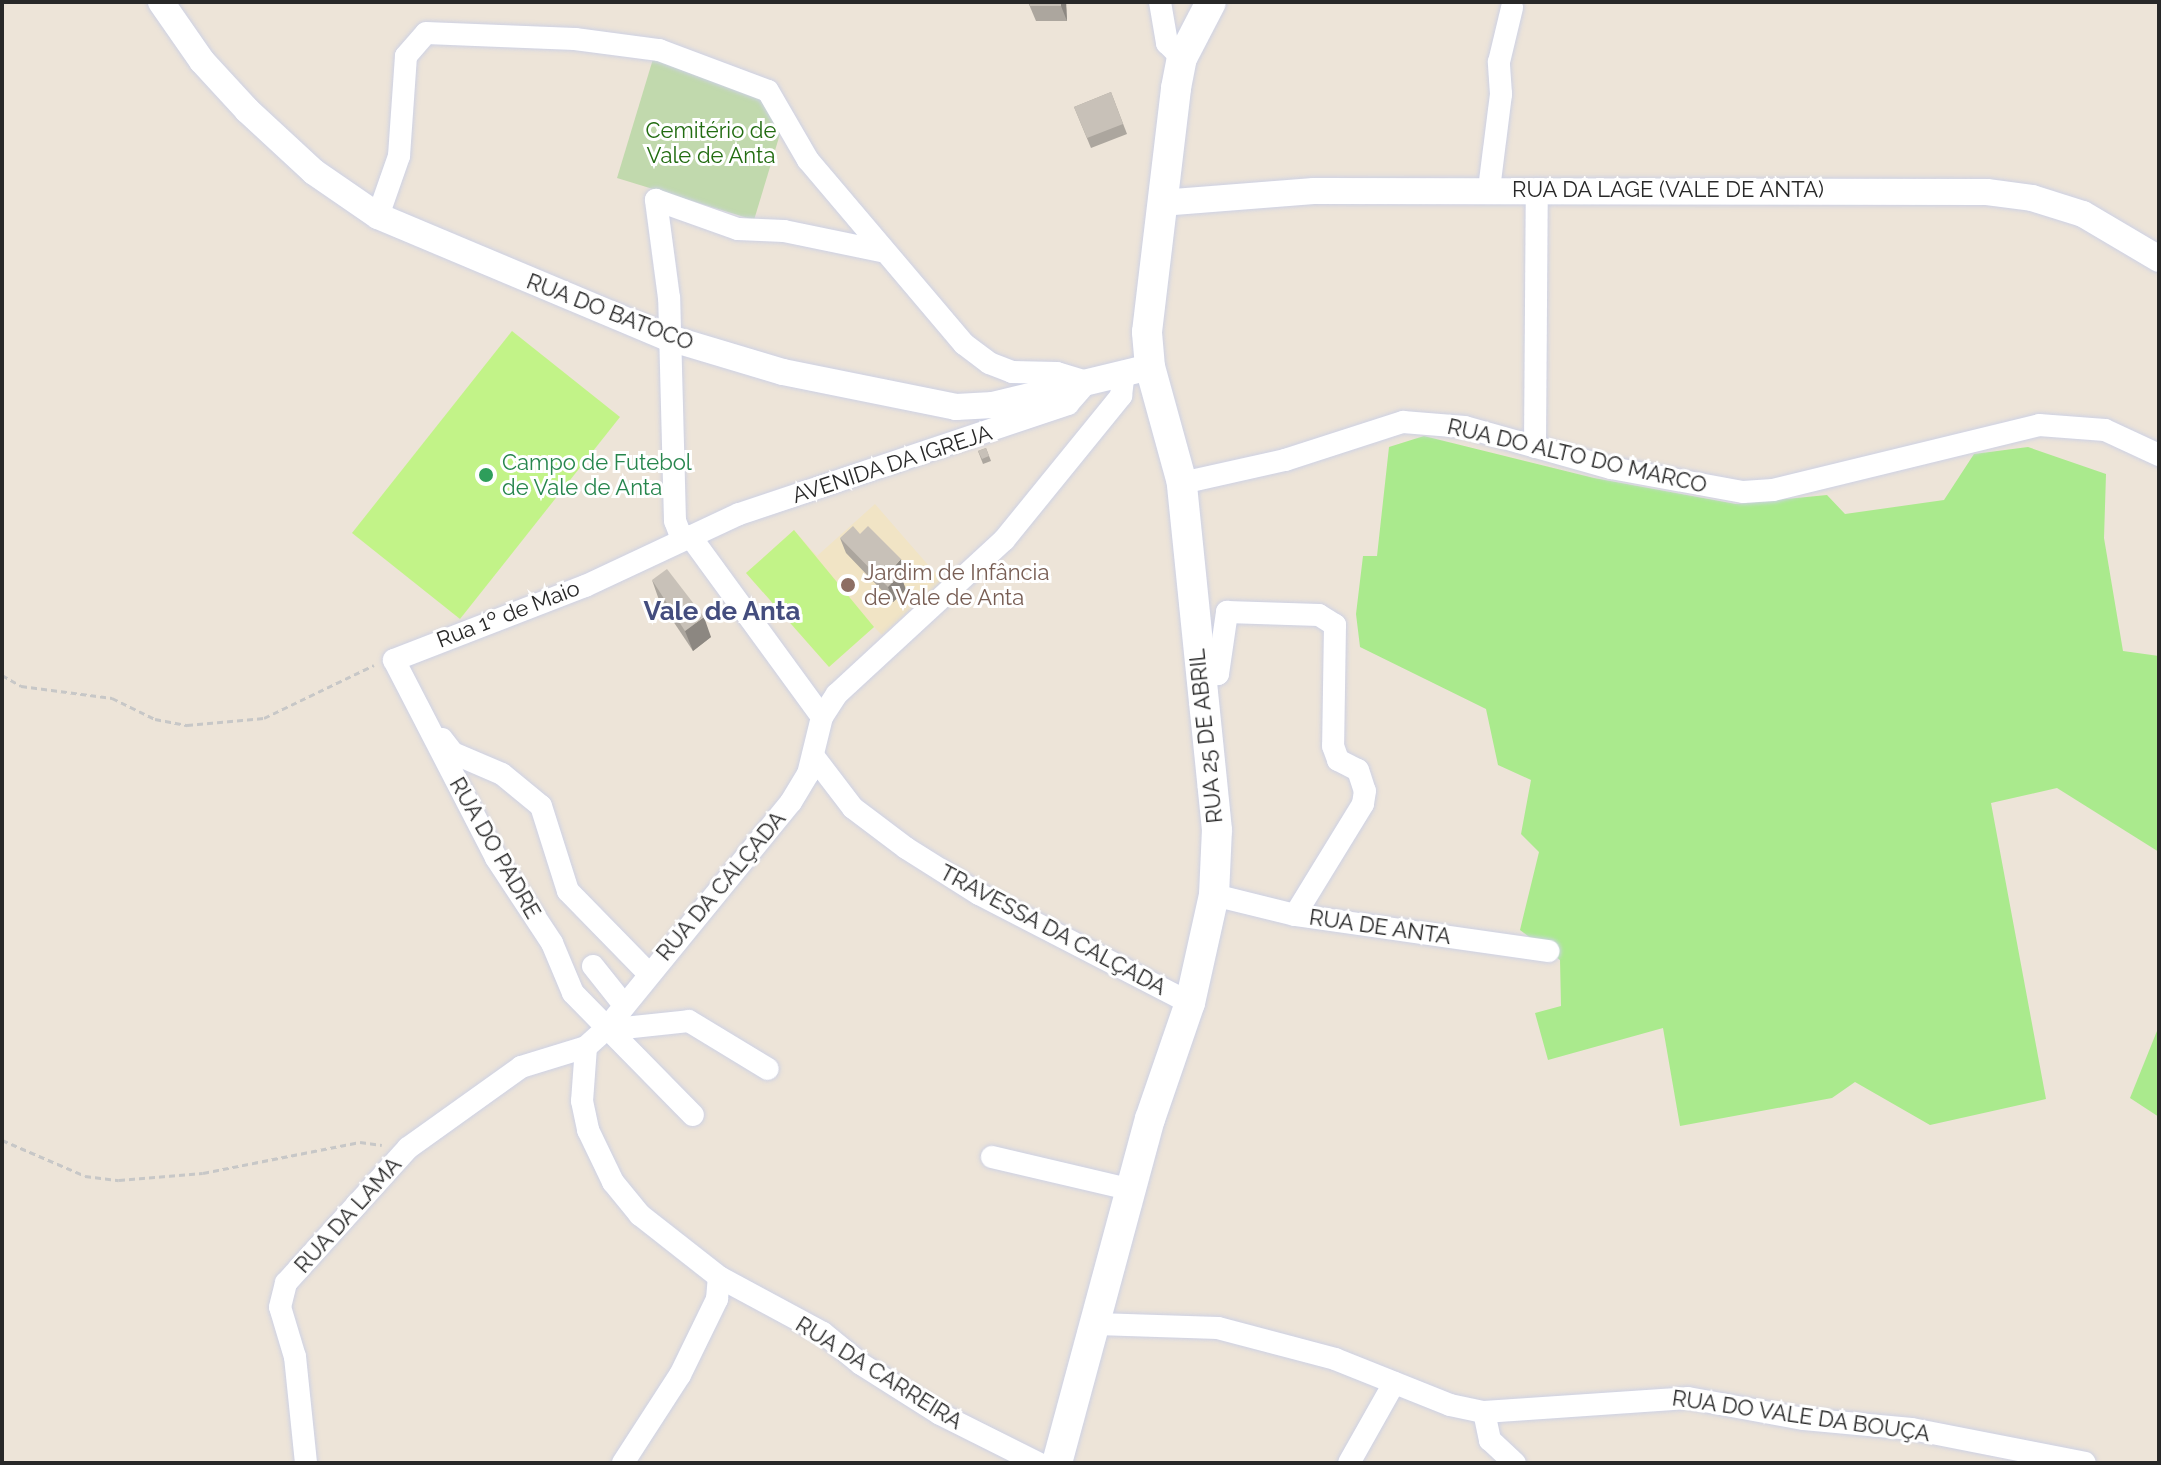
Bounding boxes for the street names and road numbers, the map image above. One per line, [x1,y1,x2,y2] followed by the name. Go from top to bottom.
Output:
[1511,177,1825,203] street label: RUA DA LAGE (VALE DE ANTA)
[523,268,697,356] street label: RUA DO BATOCO
[1444,413,1710,499] street label: RUA DO ALTO DO MARCO
[788,419,996,509] street label: AVENIDA DA IGREJA
[433,575,583,653] street label: Rua 1º de Maio
[1184,647,1228,825] street label: RUA 25 DE ABRIL
[444,772,546,924] street label: RUA DO PADRE
[650,805,792,967] street label: RUA DA CALÇADA
[935,859,1171,1001] street label: TRAVESSA DA CALÇADA
[1307,904,1453,950] street label: RUA DE ANTA
[289,1151,407,1279] street label: RUA DA LAMA
[790,1311,968,1435] street label: RUA DA CARREIRA
[1669,1385,1933,1447] street label: RUA DO VALE DA BOUÇA

